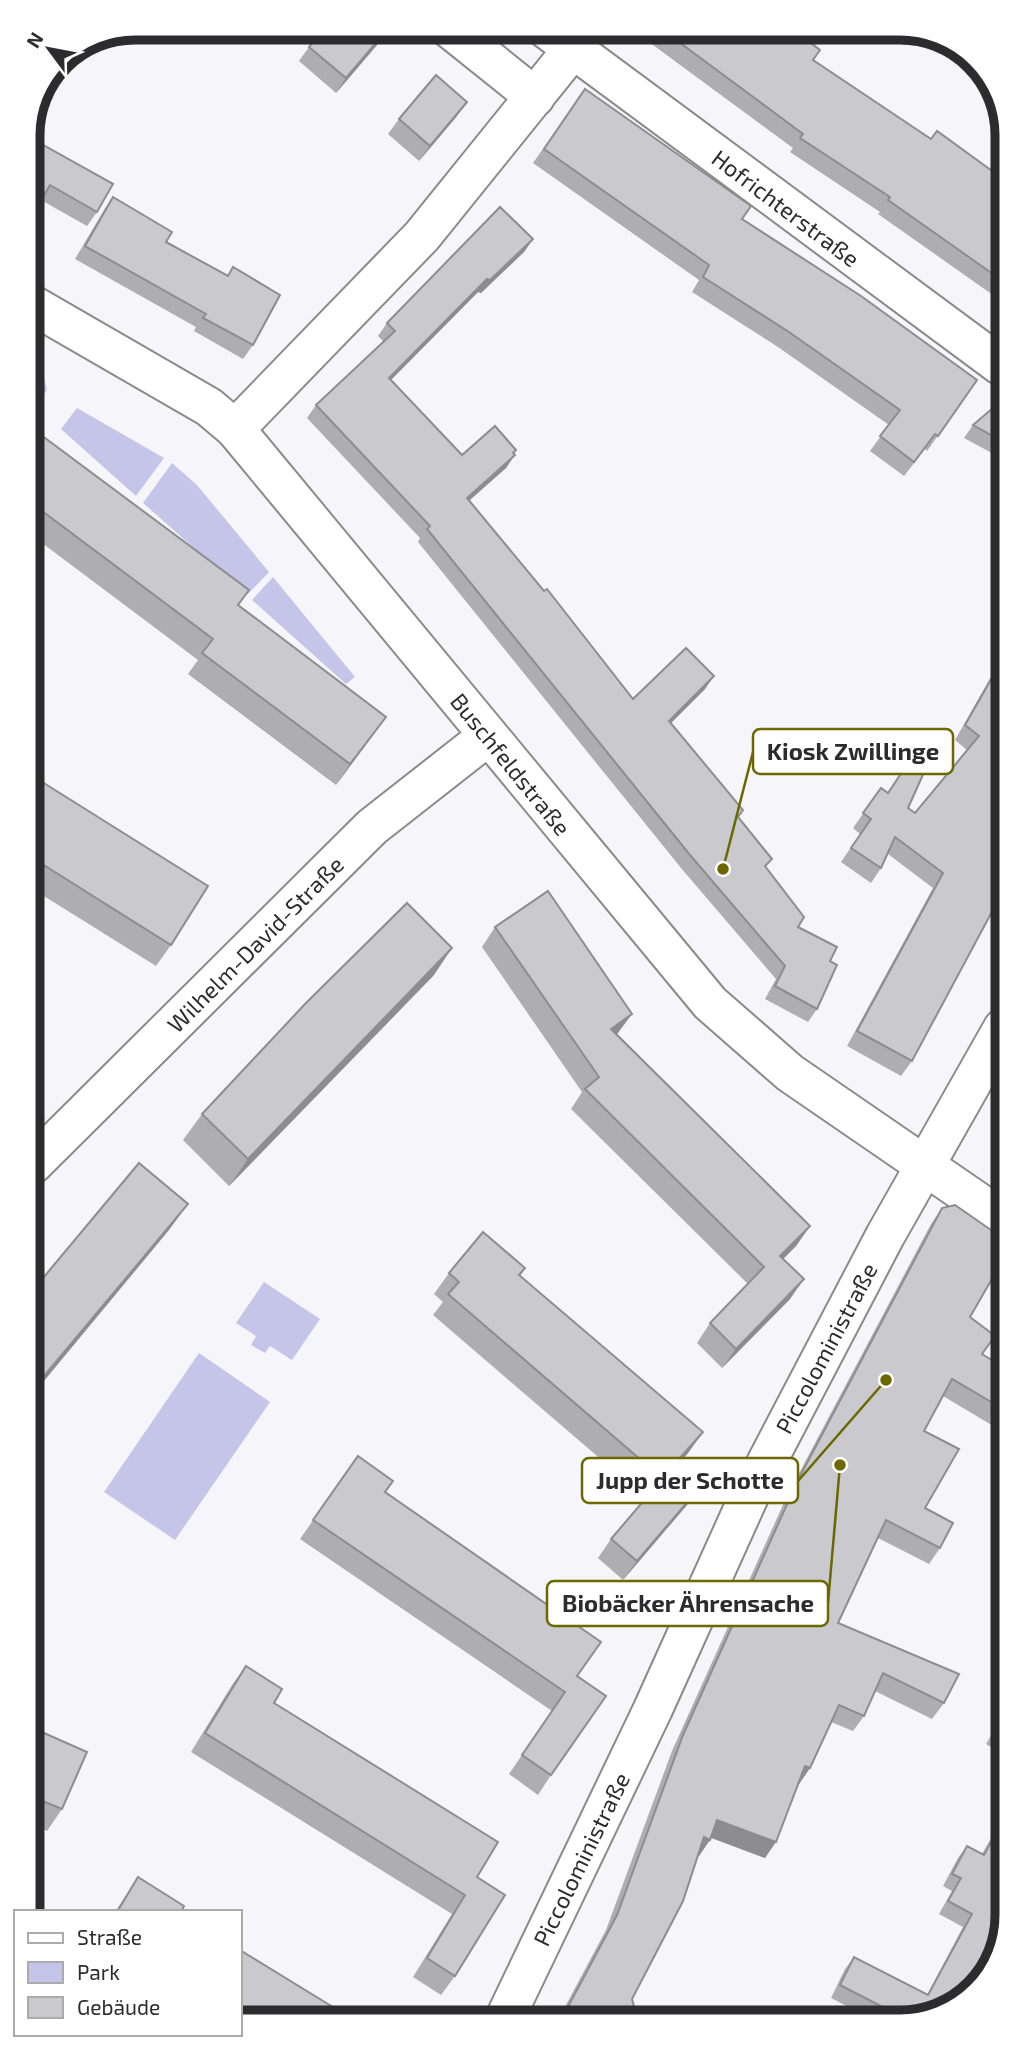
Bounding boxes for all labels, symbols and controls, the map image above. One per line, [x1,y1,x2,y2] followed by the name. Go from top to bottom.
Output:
[14,14,84,84] north arrow
[21,28,48,52] text: N
[707,143,865,273] street label: Hofrichterstraße
[445,687,577,841] street label: Buschfeldstraße
[753,729,953,774] callout: Kiosk Zwillinge
[767,736,939,765] text: Kiosk Zwillinge
[161,850,349,1038] street label: Wilhelm-David-Straße
[769,1258,883,1438] street label: Piccoloministraße
[582,1458,798,1503] callout: Jupp der Schotte
[596,1465,784,1494] text: Jupp der Schotte
[547,1581,828,1626] callout: Biobäcker Ährensache
[562,1588,814,1617] text: Biobäcker Ährensache
[527,1768,635,1950] street label: Piccoloministraße
[14,1910,242,2036] legend
[77,1924,142,1949] text: Straße
[77,1959,120,1984] text: Park
[77,1994,160,2019] text: Gebäude

